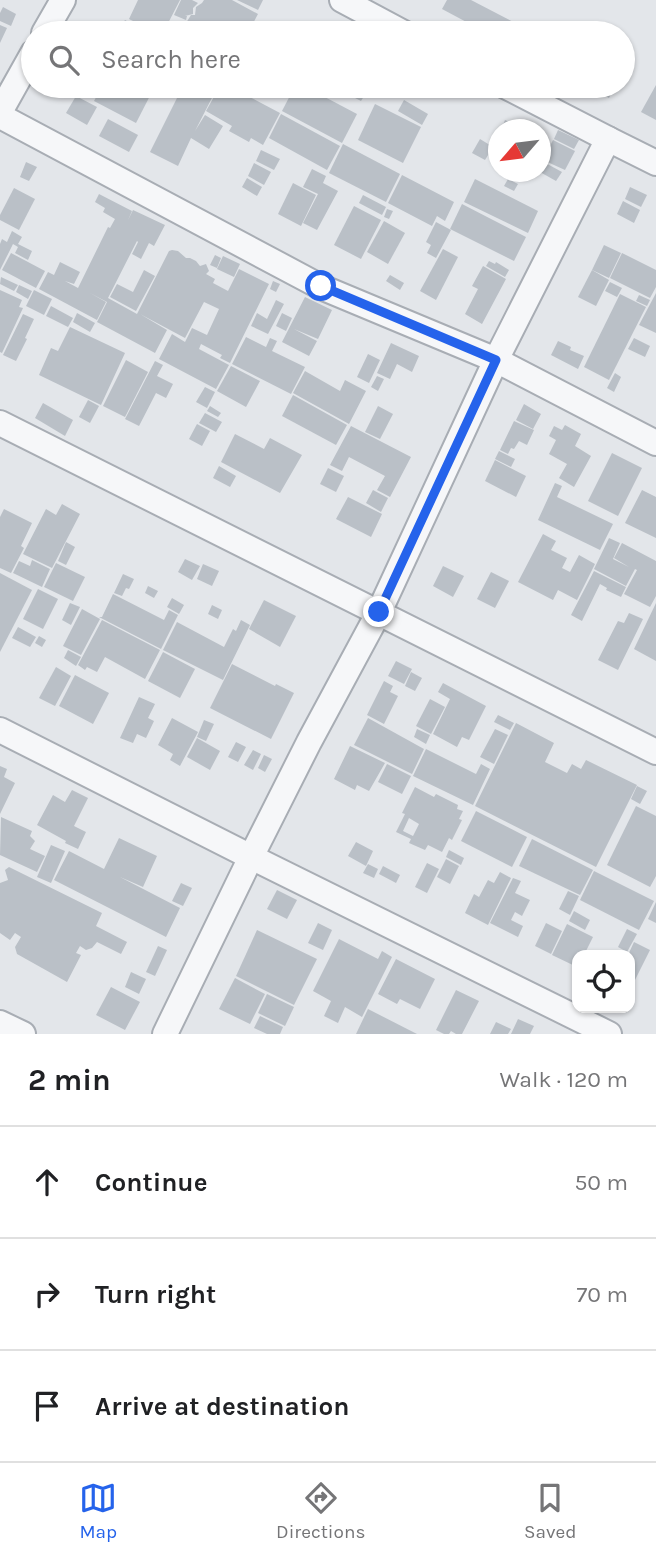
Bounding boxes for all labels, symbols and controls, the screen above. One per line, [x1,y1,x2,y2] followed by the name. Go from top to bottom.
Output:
[21,21,635,98] search box
[45,41,83,79] icon: search
[101,44,241,75] text: Search here
[488,119,551,182] north arrow
[305,270,336,301] route start
[363,596,394,627] route end
[572,950,635,1013] map controls
[572,950,635,1013] button: locate
[28,1062,111,1098] text: 2 min
[500,1066,628,1093] text: Walk · 120 m
[28,1163,66,1201] icon: ahead
[95,1167,207,1198] text: Continue
[574,1169,628,1196] text: 50 m
[28,1275,66,1313] icon: right
[95,1279,216,1310] text: Turn right
[577,1281,628,1308] text: 70 m
[28,1387,66,1425] icon: arrive
[95,1391,349,1422] text: Arrive at destination
[79,1479,117,1543] tab: Map
[276,1479,365,1543] tab: Directions
[524,1479,577,1543] tab: Saved

